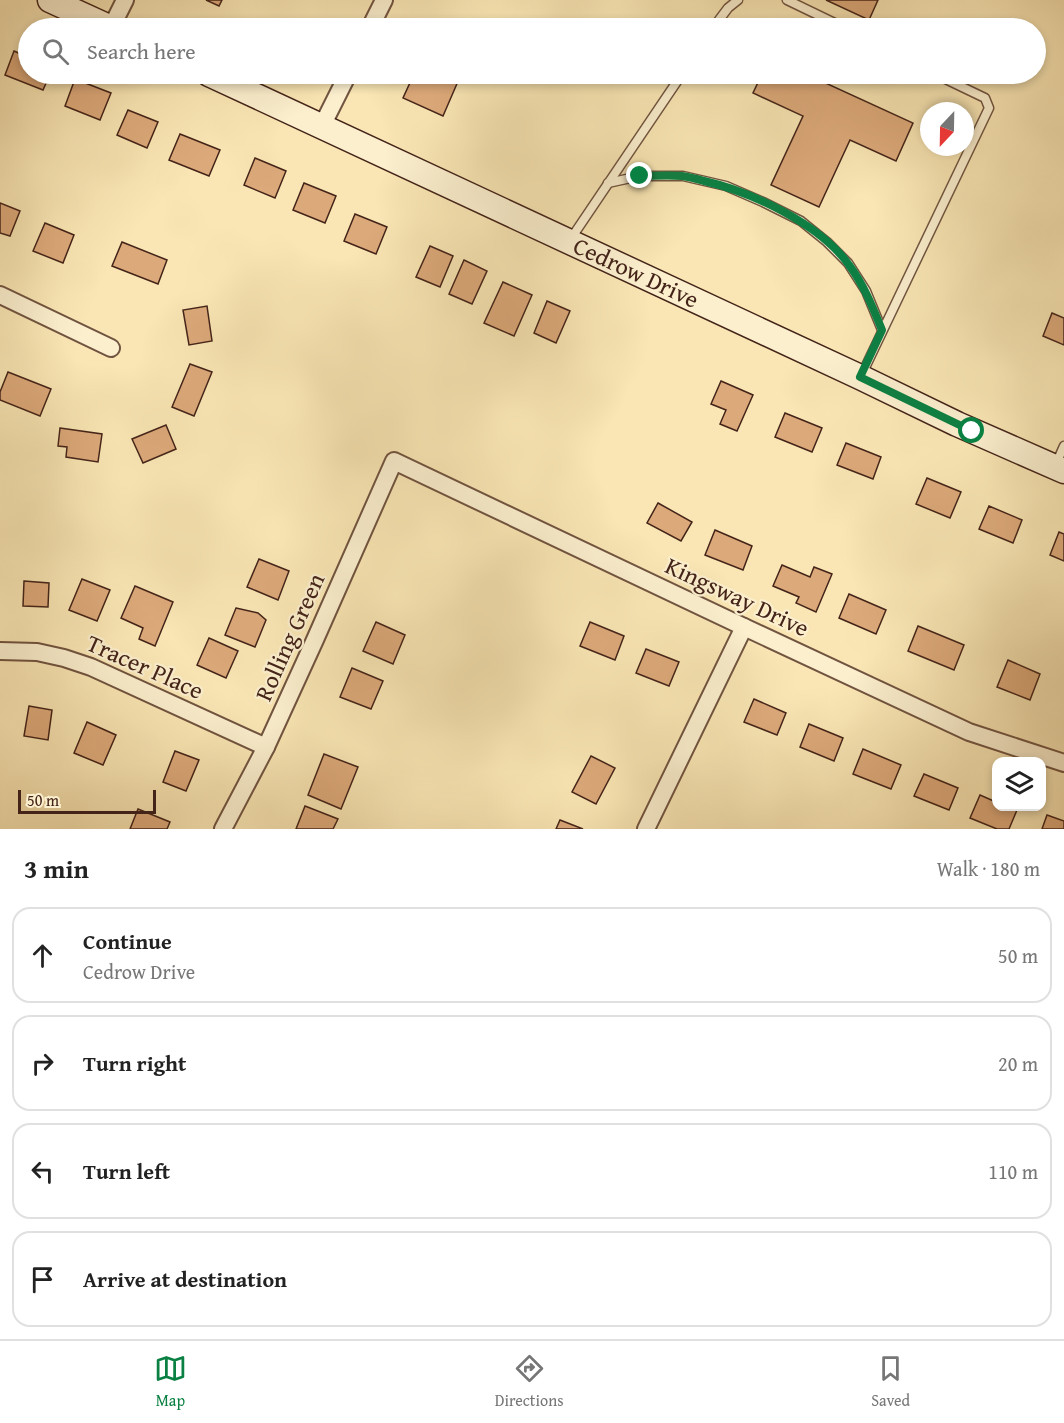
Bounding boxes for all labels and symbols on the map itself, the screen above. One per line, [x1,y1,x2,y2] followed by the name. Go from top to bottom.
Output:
[920,102,974,156] north arrow
[626,162,652,188] route end
[568,228,705,317] street label: Cedrow Drive
[958,417,984,443] route start
[660,548,815,645] street label: Kingsway Drive
[246,567,334,706] street label: Rolling Green
[81,625,209,708] street label: Tracer Place
[18,787,156,814] scale bar

